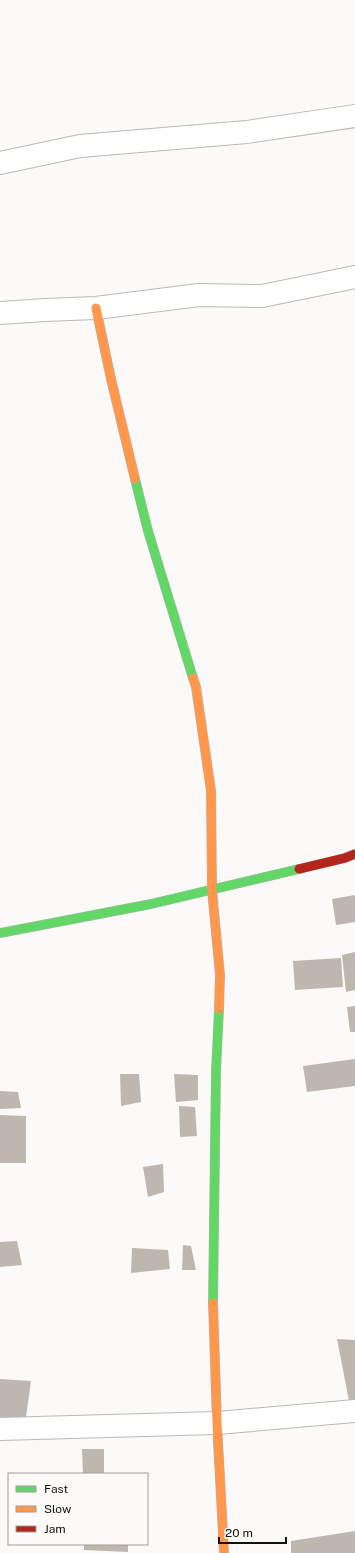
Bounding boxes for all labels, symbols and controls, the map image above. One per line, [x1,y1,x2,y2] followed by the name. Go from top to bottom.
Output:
[8,1473,148,1545] legend
[44,1482,69,1496] text: Fast
[44,1502,72,1516] text: Slow
[219,1519,286,1545] scale bar
[44,1522,66,1536] text: Jam
[225,1526,253,1540] text: 20 m

